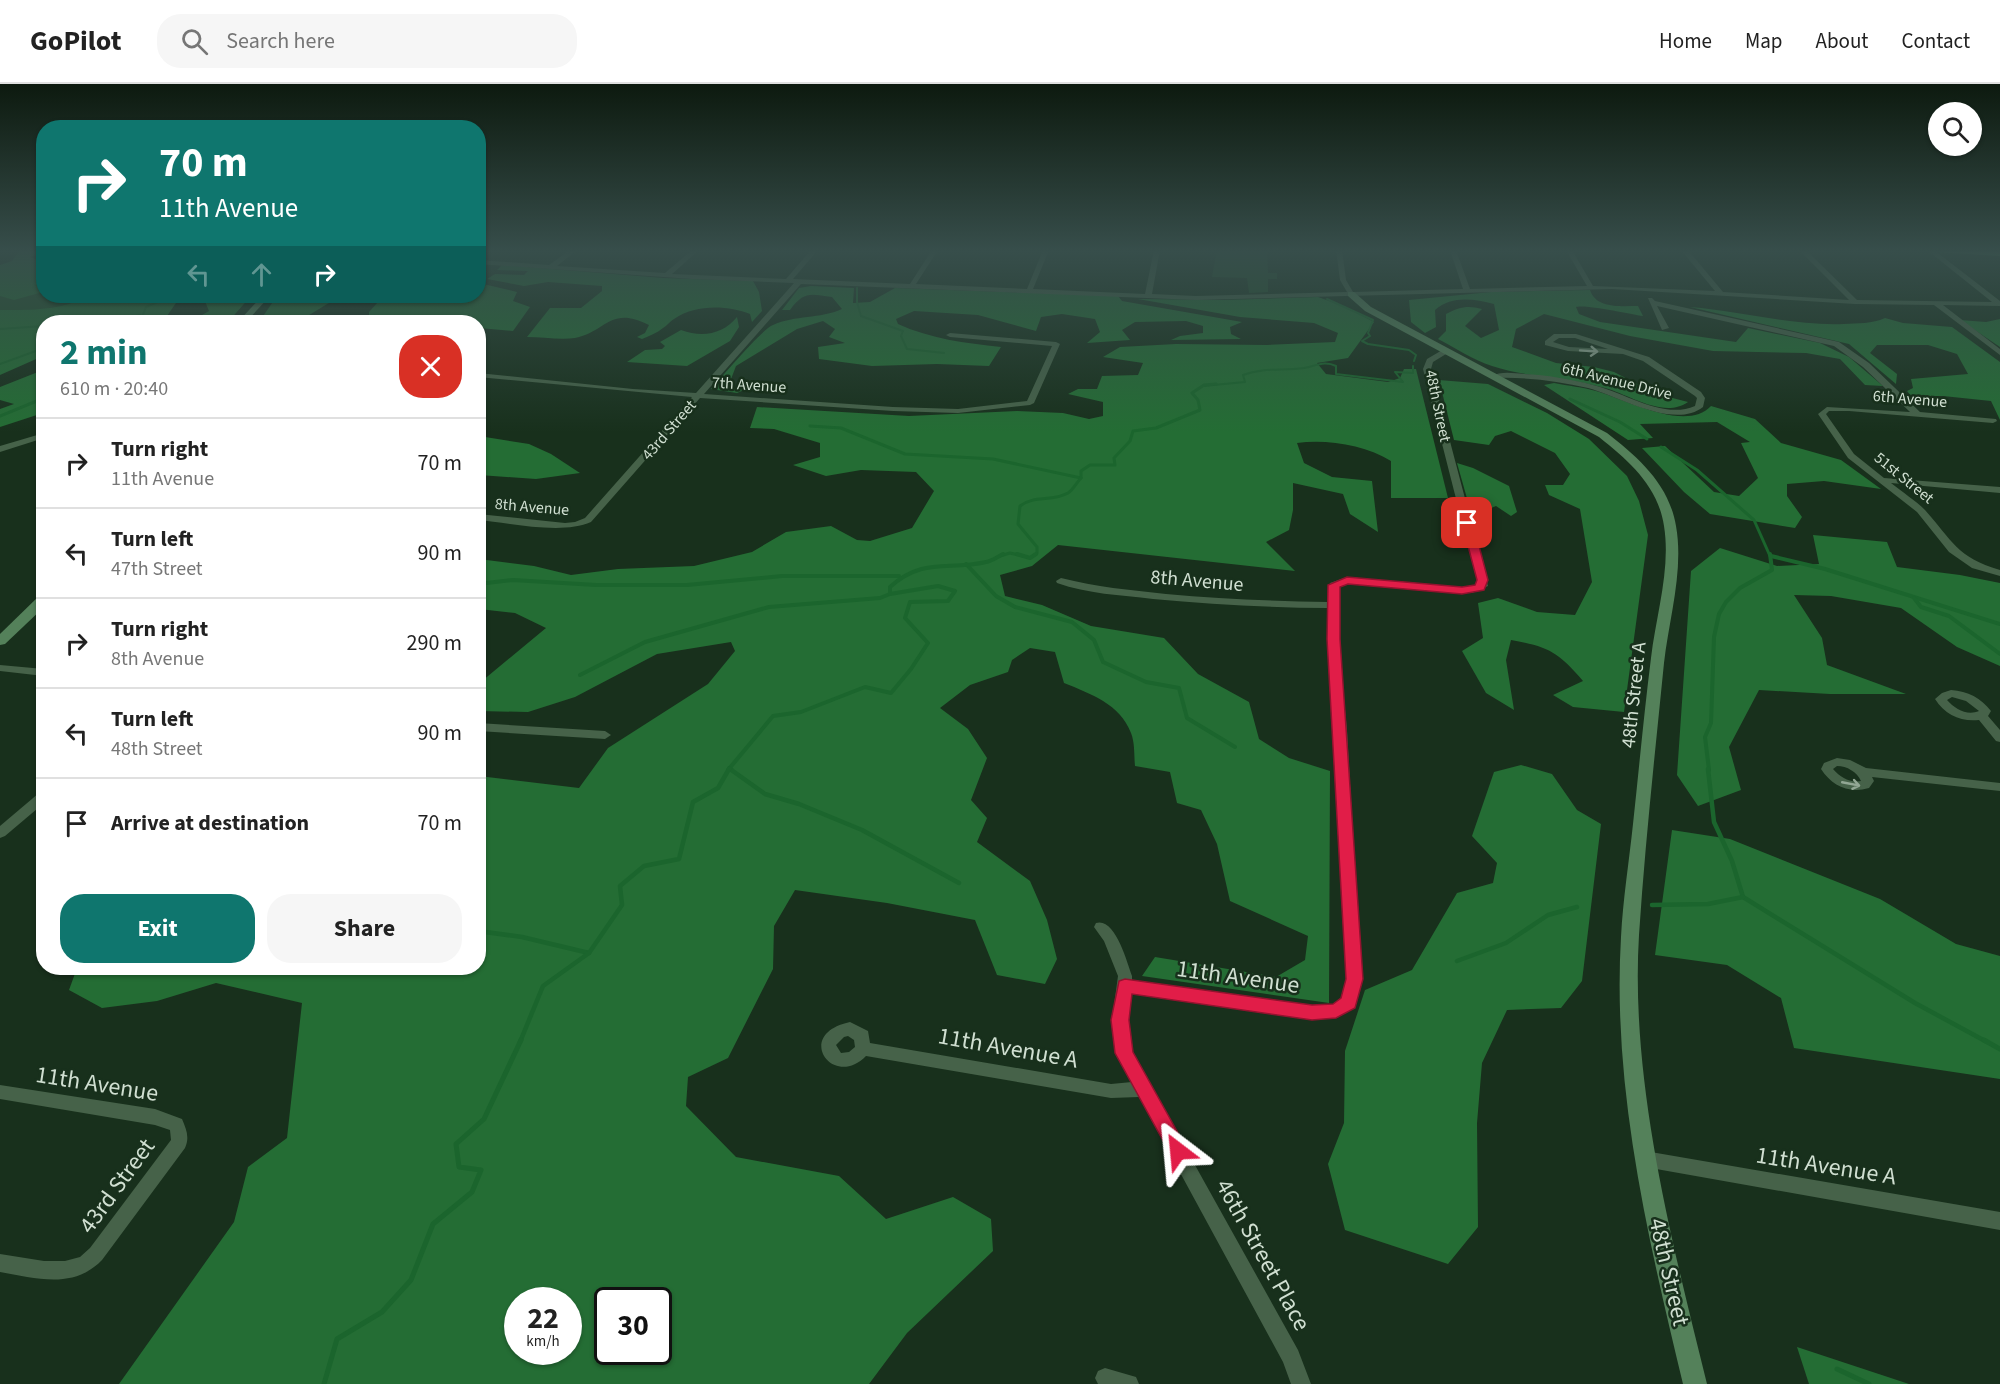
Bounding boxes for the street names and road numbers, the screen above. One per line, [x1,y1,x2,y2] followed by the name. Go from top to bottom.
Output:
[1560,357,1674,405] street label: 6th Avenue Drive
[1420,368,1457,445] street label: 48th Street
[711,371,787,399] street label: 7th Avenue
[1872,385,1948,413] street label: 6th Avenue
[637,395,702,465] street label: 43rd Street
[1869,447,1939,509] street label: 51st Street
[494,493,570,521] street label: 8th Avenue
[1149,563,1245,599] street label: 8th Avenue
[1615,640,1654,749] street label: 48th Street A
[1174,951,1302,1003] street label: 11th Avenue
[935,1018,1081,1078] street label: 11th Avenue A
[33,1057,161,1111] street label: 11th Avenue
[70,1131,164,1241] street label: 43rd Street
[1753,1138,1899,1194] street label: 11th Avenue A
[1207,1173,1319,1337] street label: 46th Street Place
[1640,1214,1698,1330] street label: 48th Street

